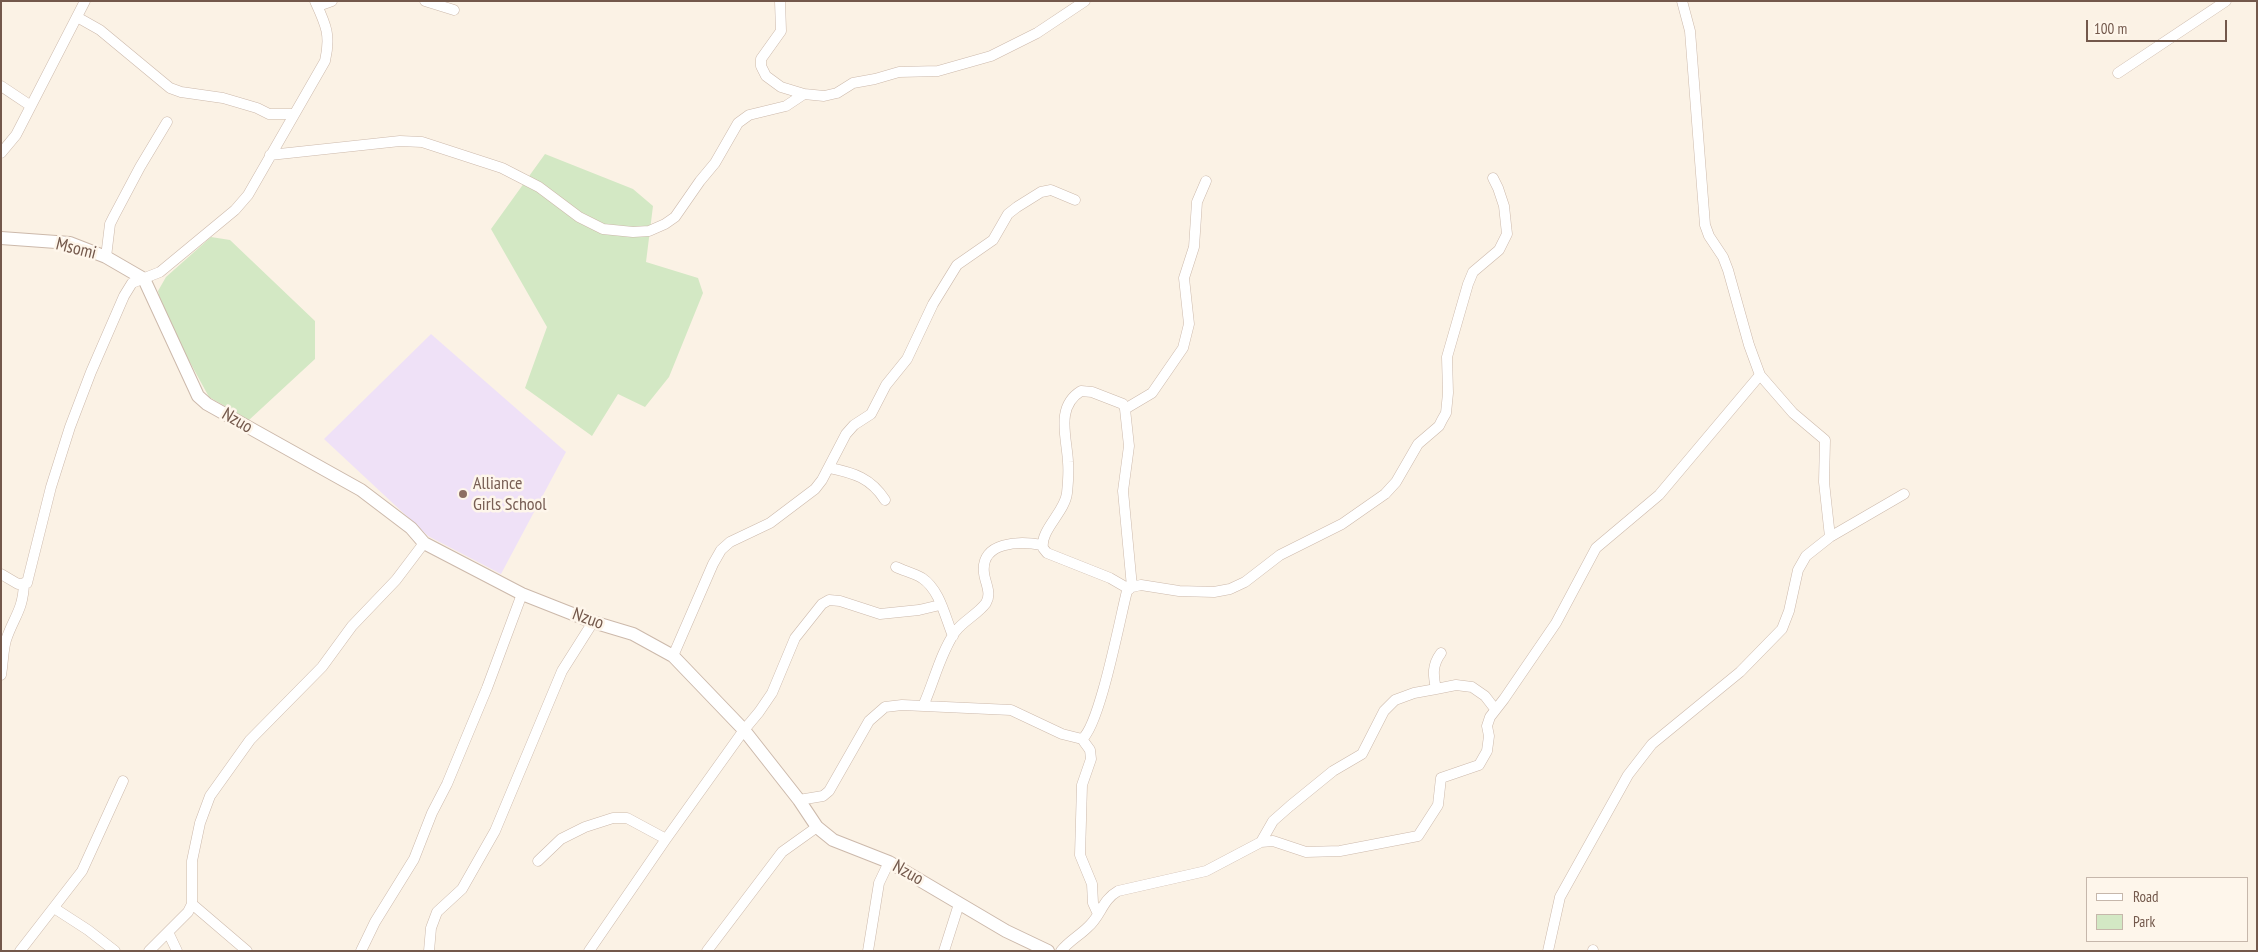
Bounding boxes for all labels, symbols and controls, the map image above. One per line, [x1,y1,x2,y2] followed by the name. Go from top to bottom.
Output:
[2088,10,2229,42] scale bar
[2094,19,2127,38] text: 100 m
[54,234,98,264] street label: Msomi
[218,404,256,438] street label: Nzuo
[473,473,547,516] place label: Alliance Girls School
[457,488,469,500] marker: Alliance Girls School
[569,603,607,635] street label: Nzuo
[889,856,927,890] street label: Nzuo
[2086,877,2248,942] legend
[2133,887,2159,906] text: Road
[2133,912,2155,931] text: Park

